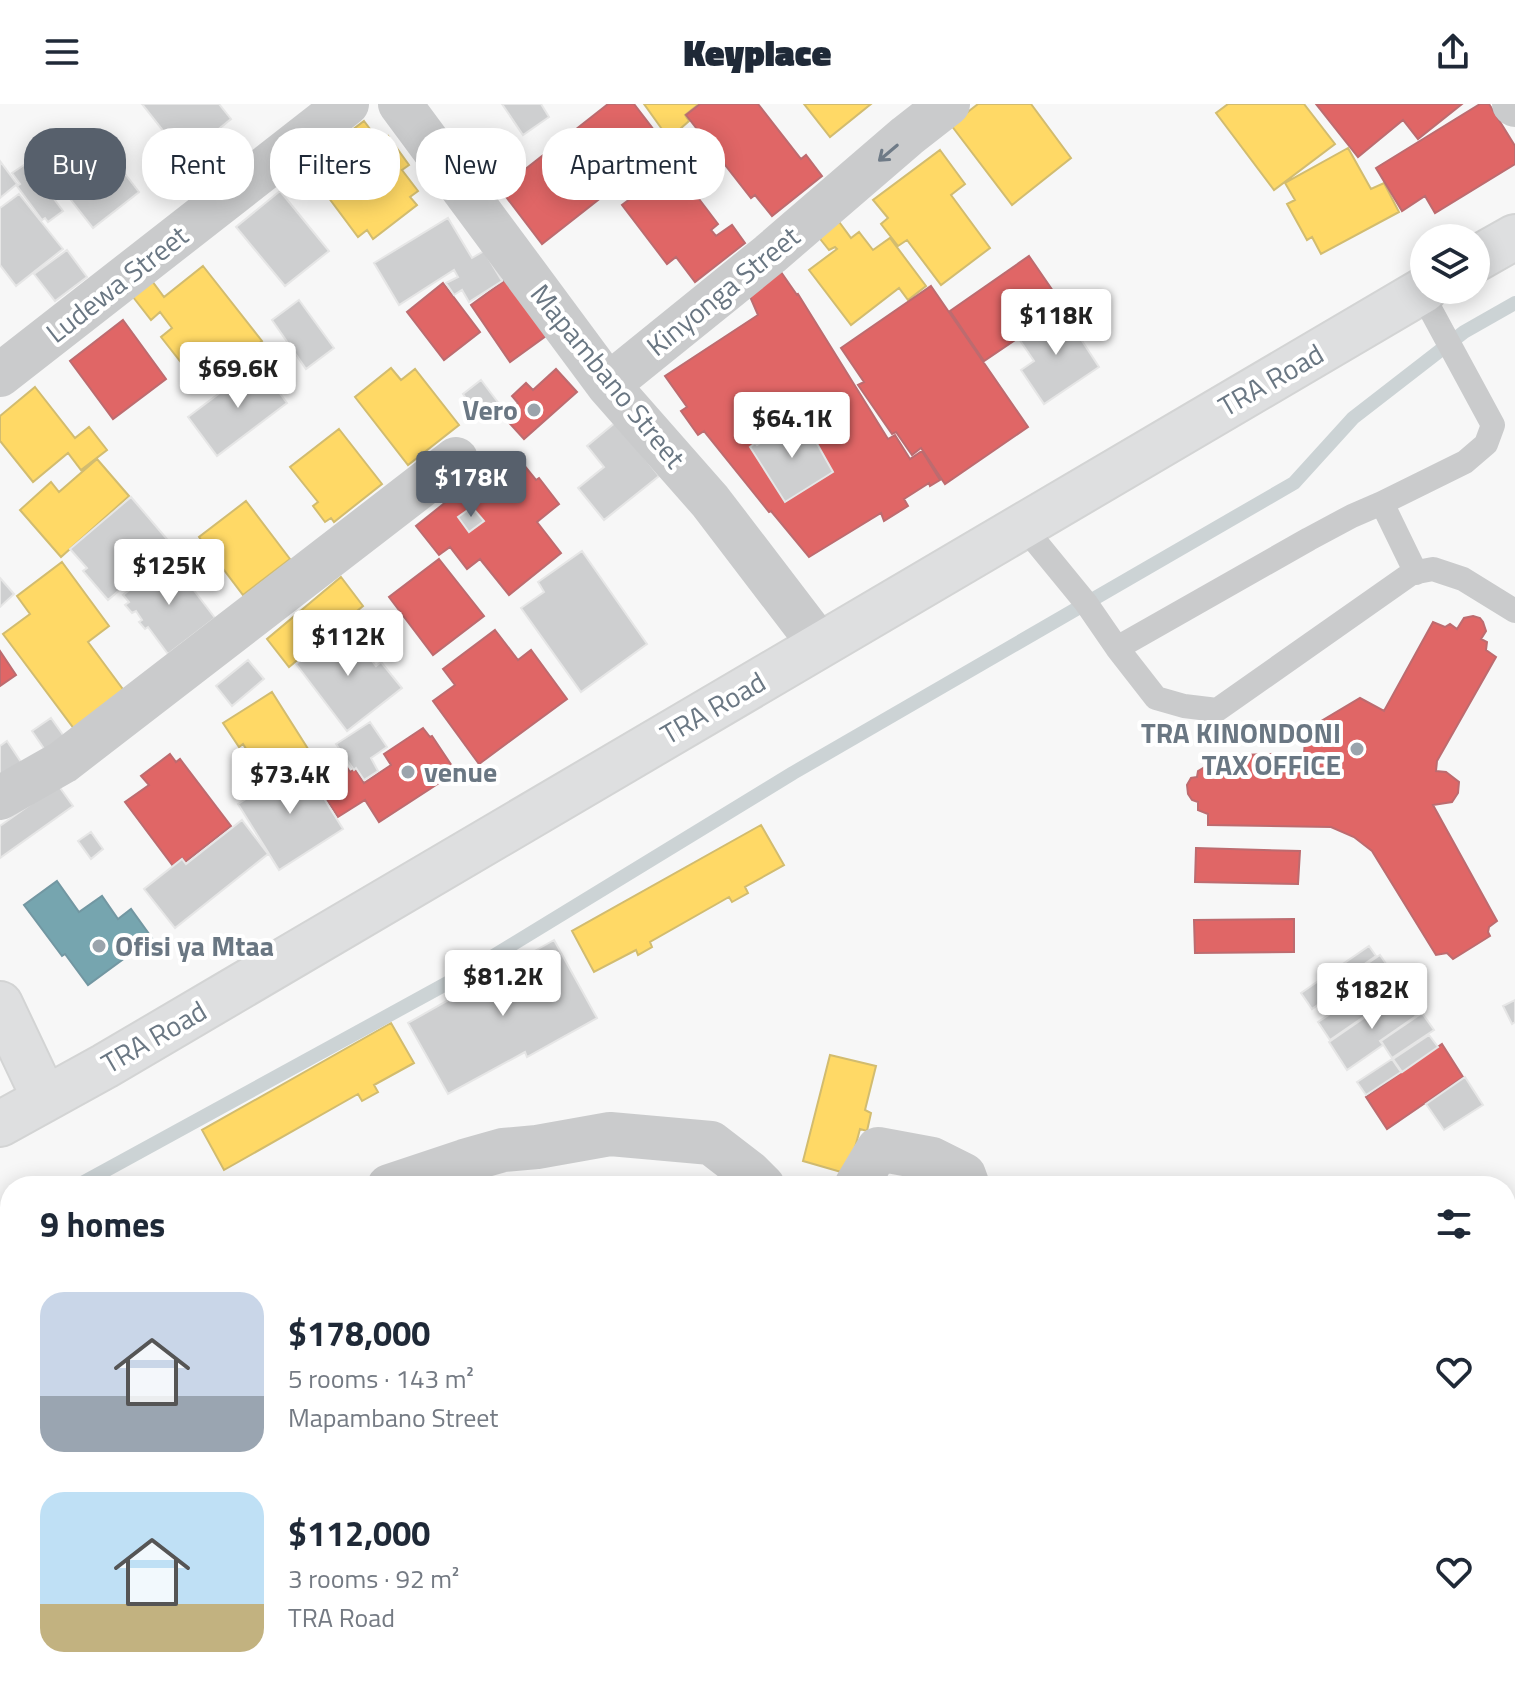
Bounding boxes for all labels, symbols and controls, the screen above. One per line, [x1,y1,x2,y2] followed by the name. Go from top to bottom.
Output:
[684,25,831,80] text: Keyplace
[40,30,84,74] icon: menu
[1431,30,1475,74] icon: share
[24,128,126,200] chip: Buy
[142,128,254,200] chip: Rent
[270,128,400,200] chip: Filters
[416,128,526,200] chip: New
[542,128,725,200] chip: Apartment
[878,144,898,162] one-way arrow
[36,214,197,353] street label: Ludewa Street
[637,215,809,366] street label: Kinyonga Street
[1410,224,1490,304] map controls
[1410,224,1490,304] button: layers
[520,274,697,477] street label: Mapambano Street
[1000,289,1112,357] pin: $118K
[1019,295,1093,334] text: $118K
[1210,332,1331,427] street label: TRA Road
[173,342,303,410] pin: $69.6K
[198,348,278,387] text: $69.6K
[462,388,518,431] place label: Vero
[727,392,857,460] pin: $64.1K
[752,398,832,437] text: $64.1K
[525,401,543,419] marker: Vero
[415,451,527,519] pin: $178K
[434,457,508,496] text: $178K
[113,539,225,607] pin: $125K
[132,545,206,584] text: $125K
[292,610,404,678] pin: $112K
[311,616,385,655] text: $112K
[652,660,773,755] street label: TRA Road
[1141,711,1341,786] place label: TRA KINONDONI TAX OFFICE
[1348,740,1366,758] marker: TRA KINONDONI TAX OFFICE
[225,748,355,816] pin: $73.4K
[424,750,497,793] place label: venue
[250,754,330,793] text: $73.4K
[399,763,417,781] marker: venue
[115,924,274,967] place label: Ofisi ya Mtaa
[90,937,108,955] marker: Ofisi ya Mtaa
[438,950,568,1018] pin: $81.2K
[463,956,543,995] text: $81.2K
[1316,963,1428,1031] pin: $182K
[1335,969,1409,1008] text: $182K
[93,989,214,1084] street label: TRA Road
[40,1198,165,1250] text: 9 homes
[1432,1202,1476,1246] icon: filters
[288,1307,430,1359] text: $178,000
[104,1324,200,1420] icon: home
[1432,1350,1476,1394] icon: heart
[288,1359,474,1398] text: 5 rooms · 143 m²
[288,1398,498,1437] text: Mapambano Street
[288,1507,430,1559] text: $112,000
[104,1524,200,1620] icon: home
[1432,1550,1476,1594] icon: heart
[288,1559,459,1598] text: 3 rooms · 92 m²
[288,1598,395,1637] text: TRA Road

